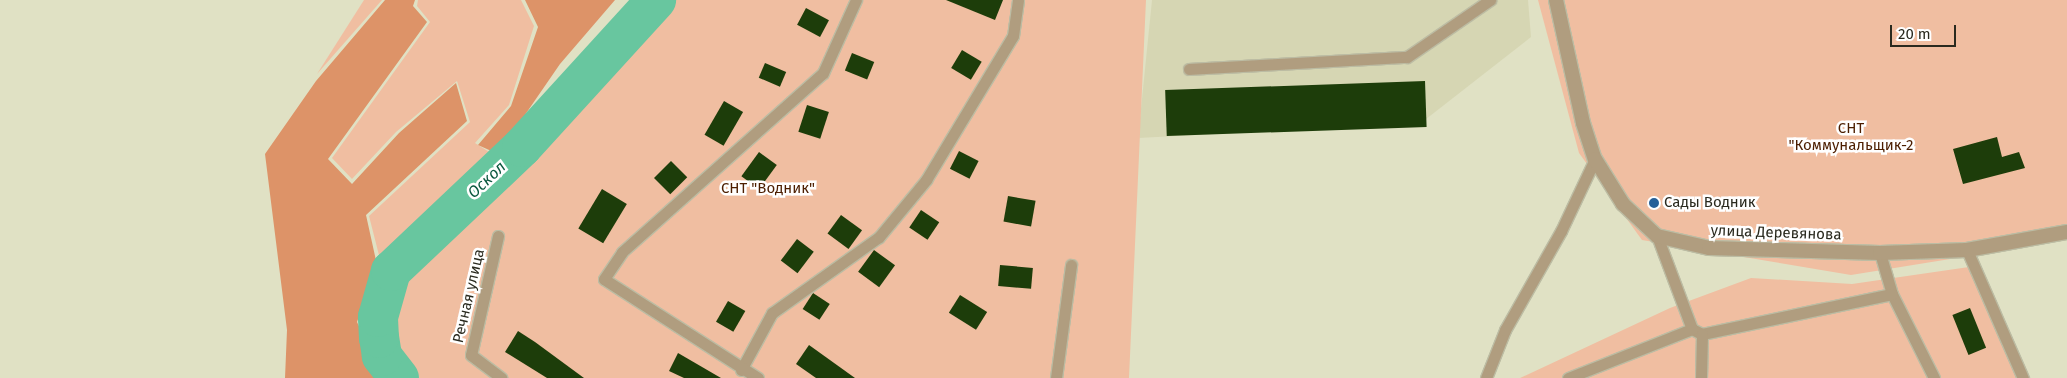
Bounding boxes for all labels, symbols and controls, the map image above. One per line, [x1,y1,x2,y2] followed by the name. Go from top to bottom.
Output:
[1892,15,1958,47] scale bar
[1898,25,1931,43] text: 20 m
[1788,119,1914,154] park label: СНТ "Коммунальщик-2
[464,158,510,202] water label: Оскол
[721,180,815,198] park label: СНТ "Водник"
[1664,194,1756,212] place label: Сады Водник
[1648,197,1660,209] marker: Сады Водник
[1710,222,1842,244] street label: улица Деревянова
[449,247,489,345] street label: Речная улица

